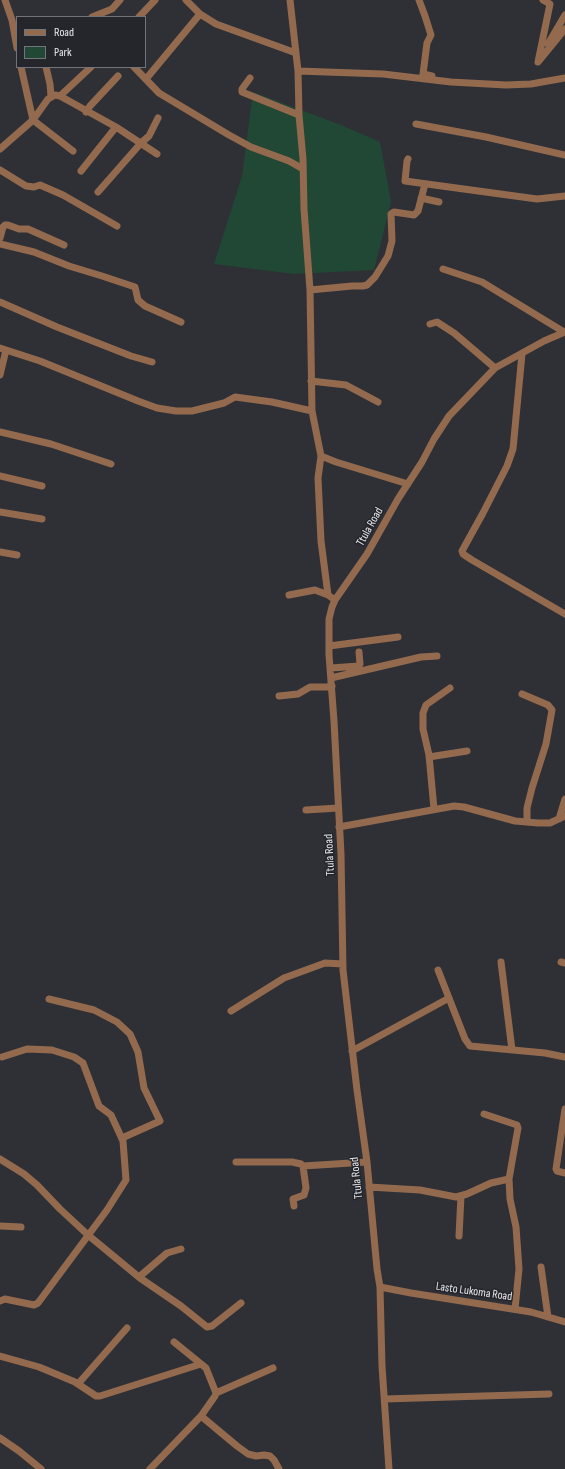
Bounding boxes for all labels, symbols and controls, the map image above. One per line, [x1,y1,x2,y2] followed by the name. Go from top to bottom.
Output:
[16,16,146,68] legend
[54,25,74,40] text: Road
[54,45,72,60] text: Park
[353,505,387,549] street label: Ttula Road
[322,834,338,876] street label: Ttula Road
[348,1156,366,1200] street label: Ttula Road
[435,1280,513,1304] street label: Lasto Lukoma Road

